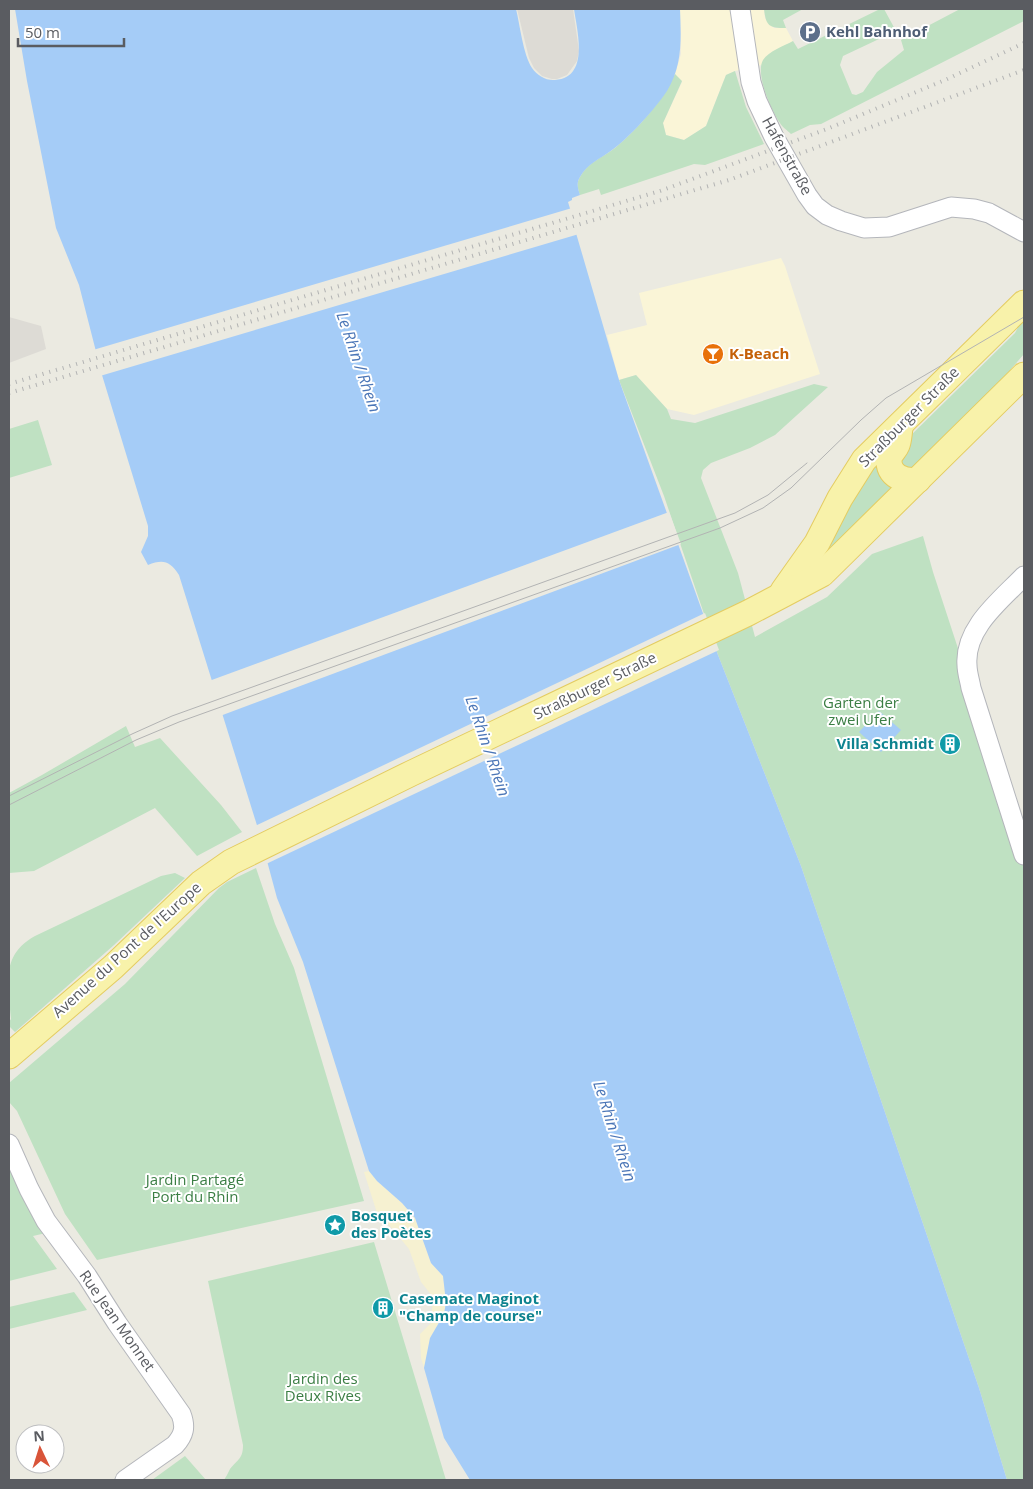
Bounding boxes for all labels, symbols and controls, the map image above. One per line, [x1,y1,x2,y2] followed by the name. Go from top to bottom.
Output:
[18,15,124,47] scale bar
[798,20,822,44] parking icon: Kehl Bahnhof
[826,21,928,41] place label: Kehl Bahnhof
[25,22,60,42] text: 50 m
[758,113,818,198] street label: Hafenstraße
[332,309,386,415] water label: Le Rhin / Rhein
[701,342,725,366] bar icon: K-Beach
[729,343,789,363] place label: K-Beach
[854,362,963,471] street label: Straßburger Straße
[530,647,659,724] street label: Straßburger Straße
[823,692,899,729] park label: Garten der zwei Ufer
[461,693,515,799] water label: Le Rhin / Rhein
[938,732,962,756] building icon: Villa Schmidt
[836,733,934,753] place label: Villa Schmidt
[48,877,205,1022] street label: Avenue du Pont de l'Europe
[588,1078,642,1184] water label: Le Rhin / Rhein
[144,1169,244,1206] park label: Jardin Partagé Port du Rhin
[351,1205,431,1242] place label: Bosquet des Poètes
[323,1213,347,1237] place icon: Bosquet des Poètes
[75,1266,160,1375] street label: Rue Jean Monnet
[399,1288,542,1325] place label: Casemate Maginot "Champ de course"
[371,1296,395,1320] building icon: Casemate Maginot "Champ de course"
[285,1368,361,1405] park label: Jardin des Deux Rives
[15,1424,65,1474] north arrow
[33,1426,45,1445] text: N

